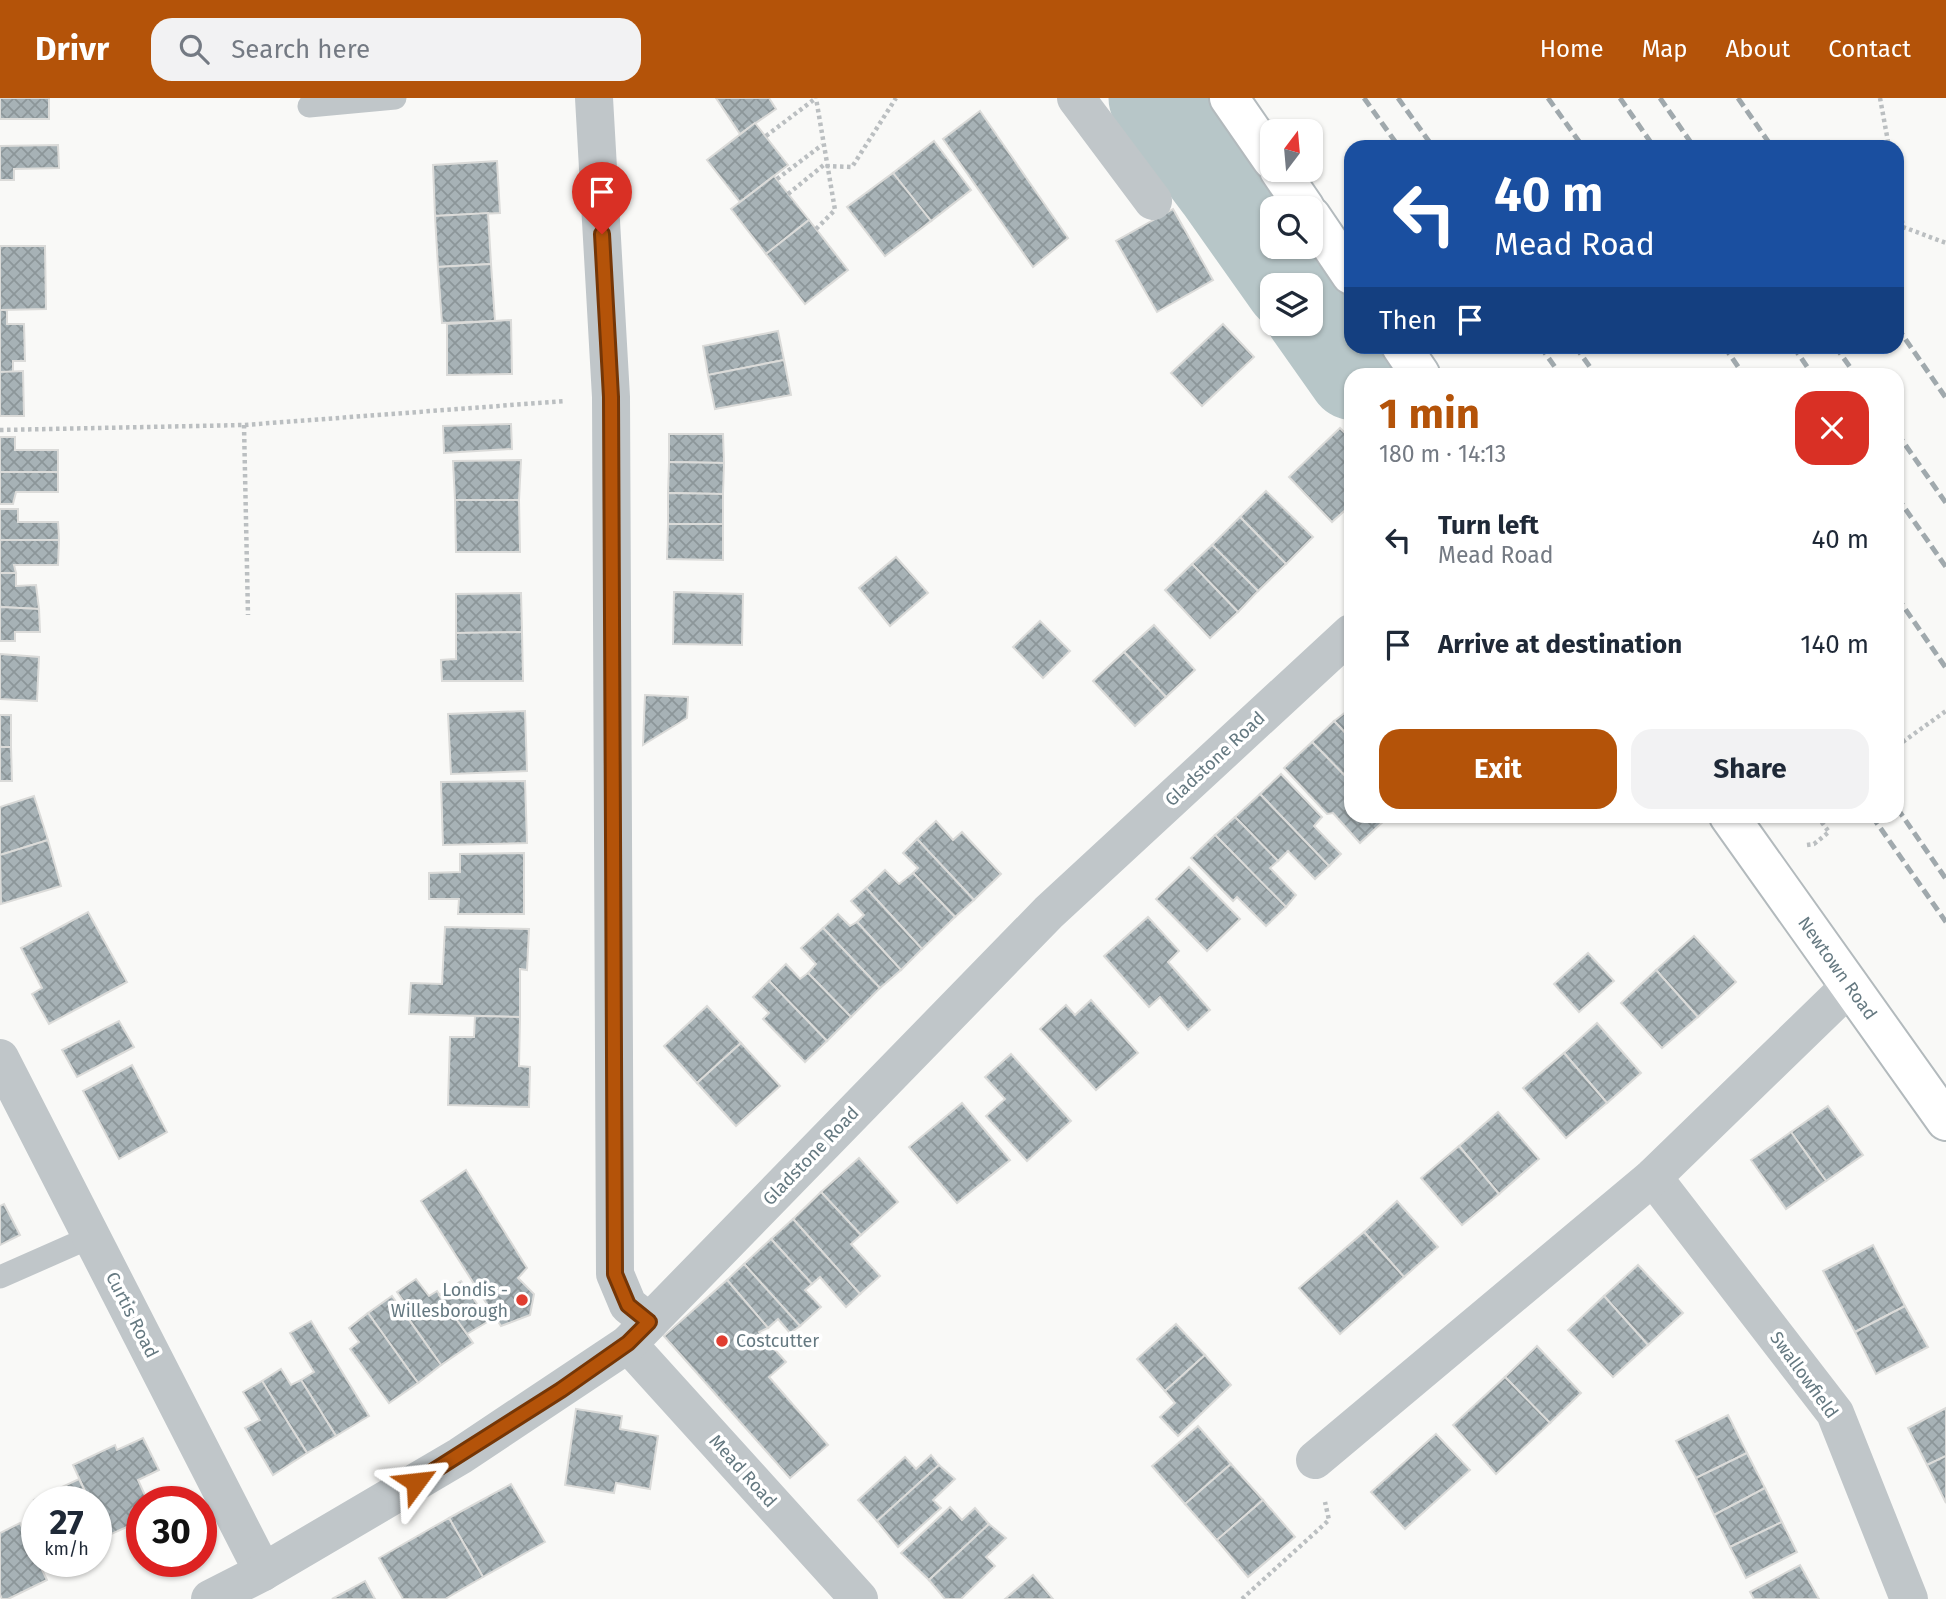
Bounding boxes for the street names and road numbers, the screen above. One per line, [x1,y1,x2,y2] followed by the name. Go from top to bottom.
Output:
[1160,707,1270,811] street label: Gladstone Road
[1793,912,1882,1024] street label: Newtown Road
[758,1102,864,1210] street label: Gladstone Road
[101,1268,163,1362] street label: Curtis Road
[1765,1327,1843,1423] street label: Swallowfield
[705,1430,781,1512] street label: Mead Road

